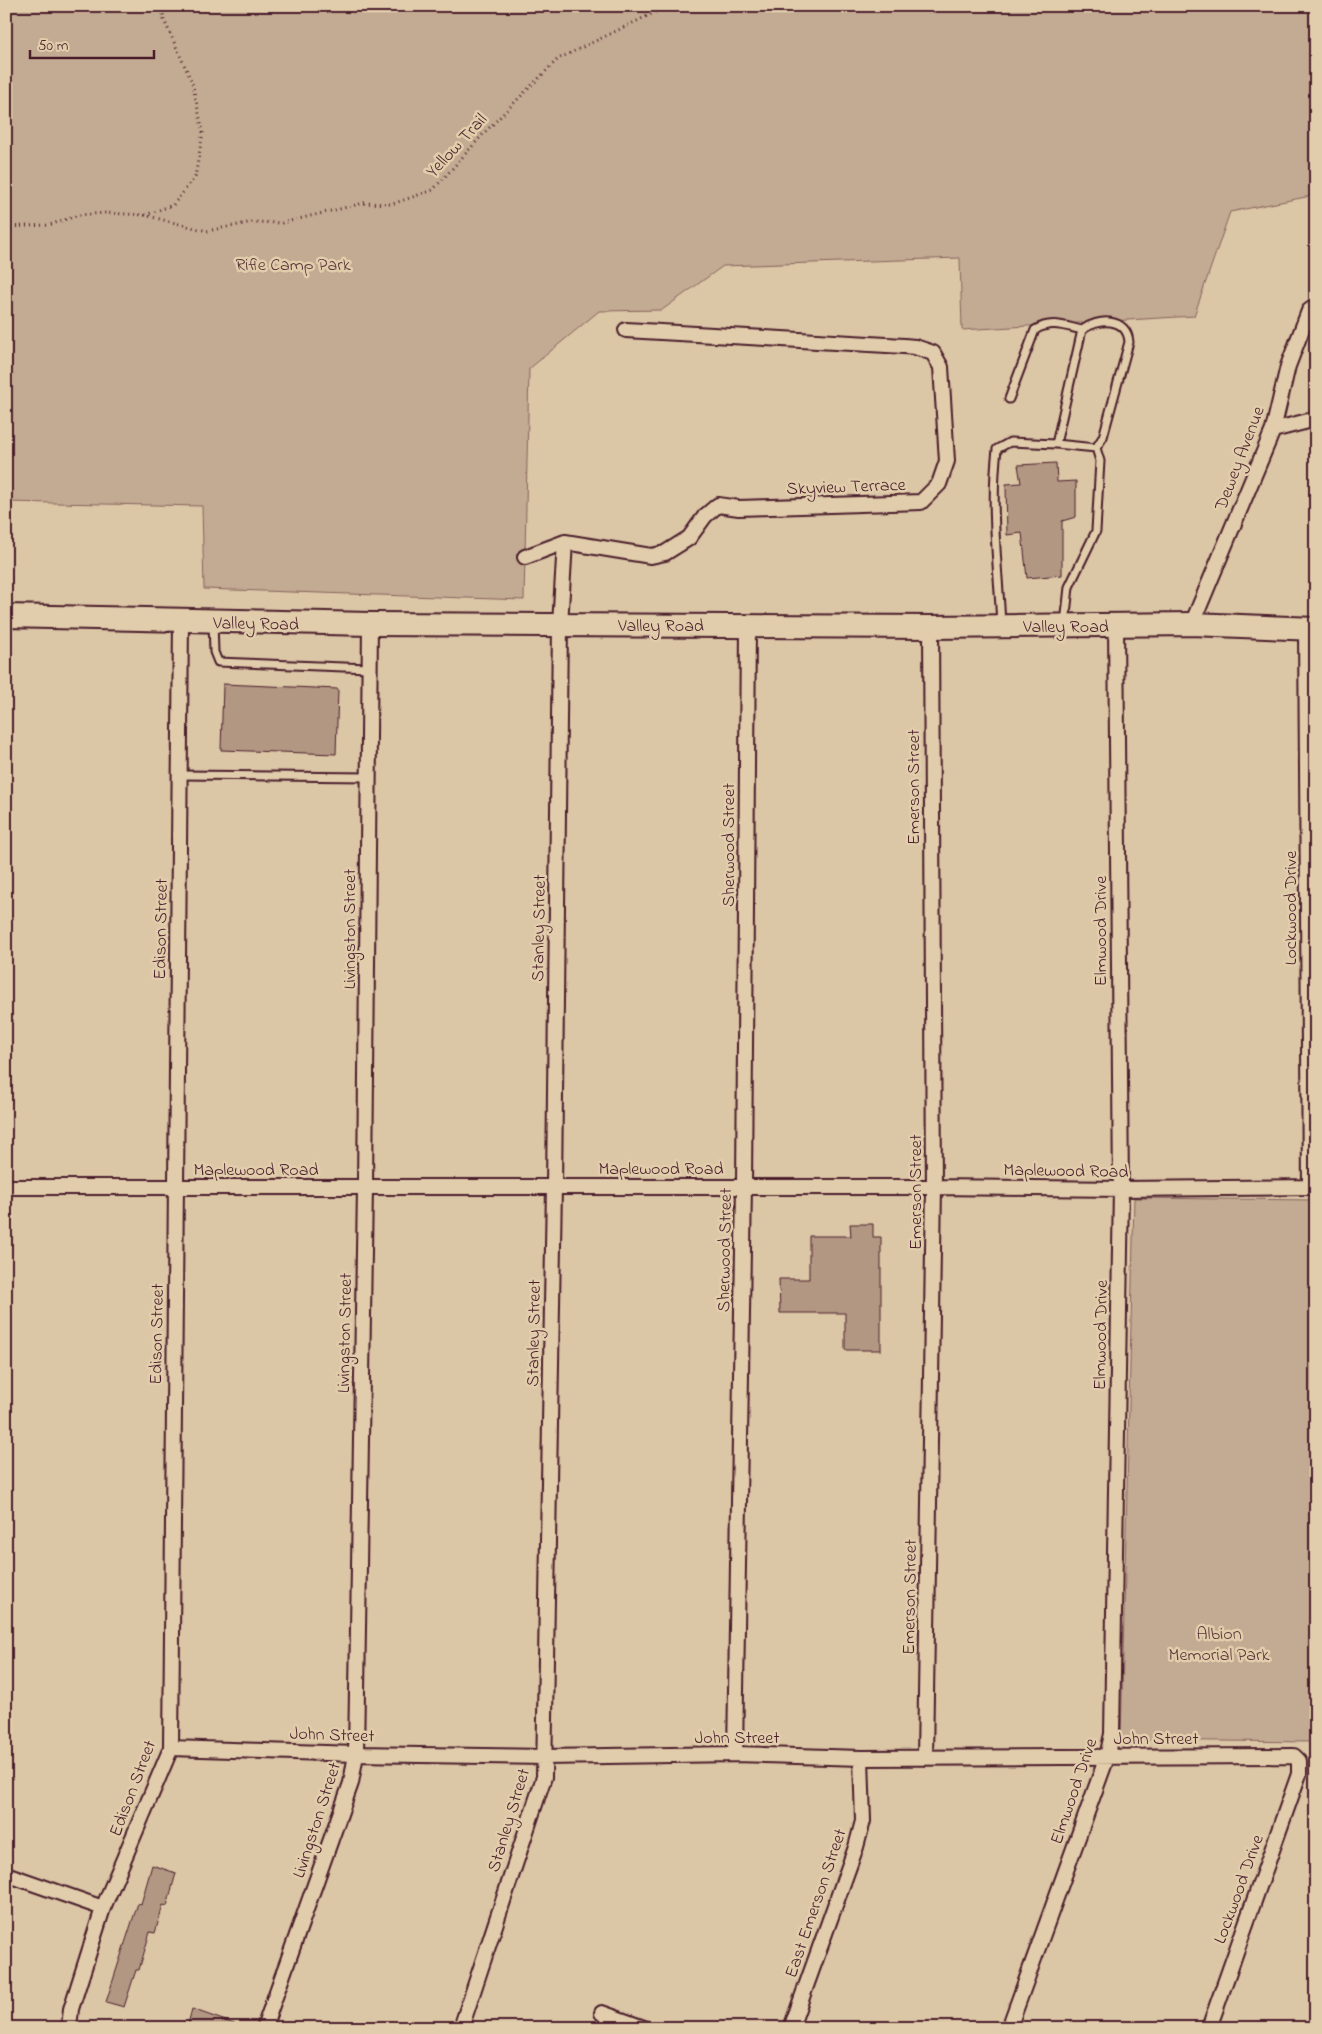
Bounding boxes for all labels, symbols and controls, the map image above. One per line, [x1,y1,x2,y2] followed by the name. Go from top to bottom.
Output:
[30,28,154,60] scale bar
[38,35,69,57] text: 50 m
[421,108,494,184] street label: Yellow Trail
[235,253,351,279] park label: Rifle Camp Park
[1209,402,1273,515] street label: Dewey Avenue
[786,473,907,503] street label: Skyview Terrace
[212,611,299,639] street label: Valley Road
[617,614,704,640] street label: Valley Road
[1022,615,1109,641] street label: Valley Road
[902,729,928,845] street label: Emerson Street
[717,783,743,907] street label: Sherwood Street
[1279,850,1305,965] street label: Lockwood Drive
[338,869,365,989] street label: Livingston Street
[526,874,554,982] street label: Stanley Street
[1089,875,1115,986] street label: Elmwood Drive
[148,878,176,980] street label: Edison Street
[904,1134,930,1250] street label: Emerson Street
[598,1157,724,1183] street label: Maplewood Road
[193,1158,319,1184] street label: Maplewood Road
[1003,1158,1129,1186] street label: Maplewood Road
[712,1188,740,1312] street label: Sherwood Street
[332,1273,361,1393] street label: Livingston Street
[521,1279,549,1387] street label: Stanley Street
[1088,1279,1116,1390] street label: Elmwood Drive
[144,1283,172,1385] street label: Edison Street
[897,1539,925,1655] street label: Emerson Street
[1169,1622,1270,1669] park label: Albion Memorial Park
[289,1722,375,1750] street label: John Street
[695,1726,779,1752] street label: John Street
[1114,1727,1198,1753] street label: John Street
[1045,1734,1105,1848] street label: Elmwood Drive
[104,1737,164,1841] street label: Edison Street
[287,1759,350,1882] street label: Livingston Street
[482,1766,538,1876] street label: Stanley Street
[779,1826,855,1982] street label: East Emerson Street
[1208,1831,1272,1948] street label: Lockwood Drive

